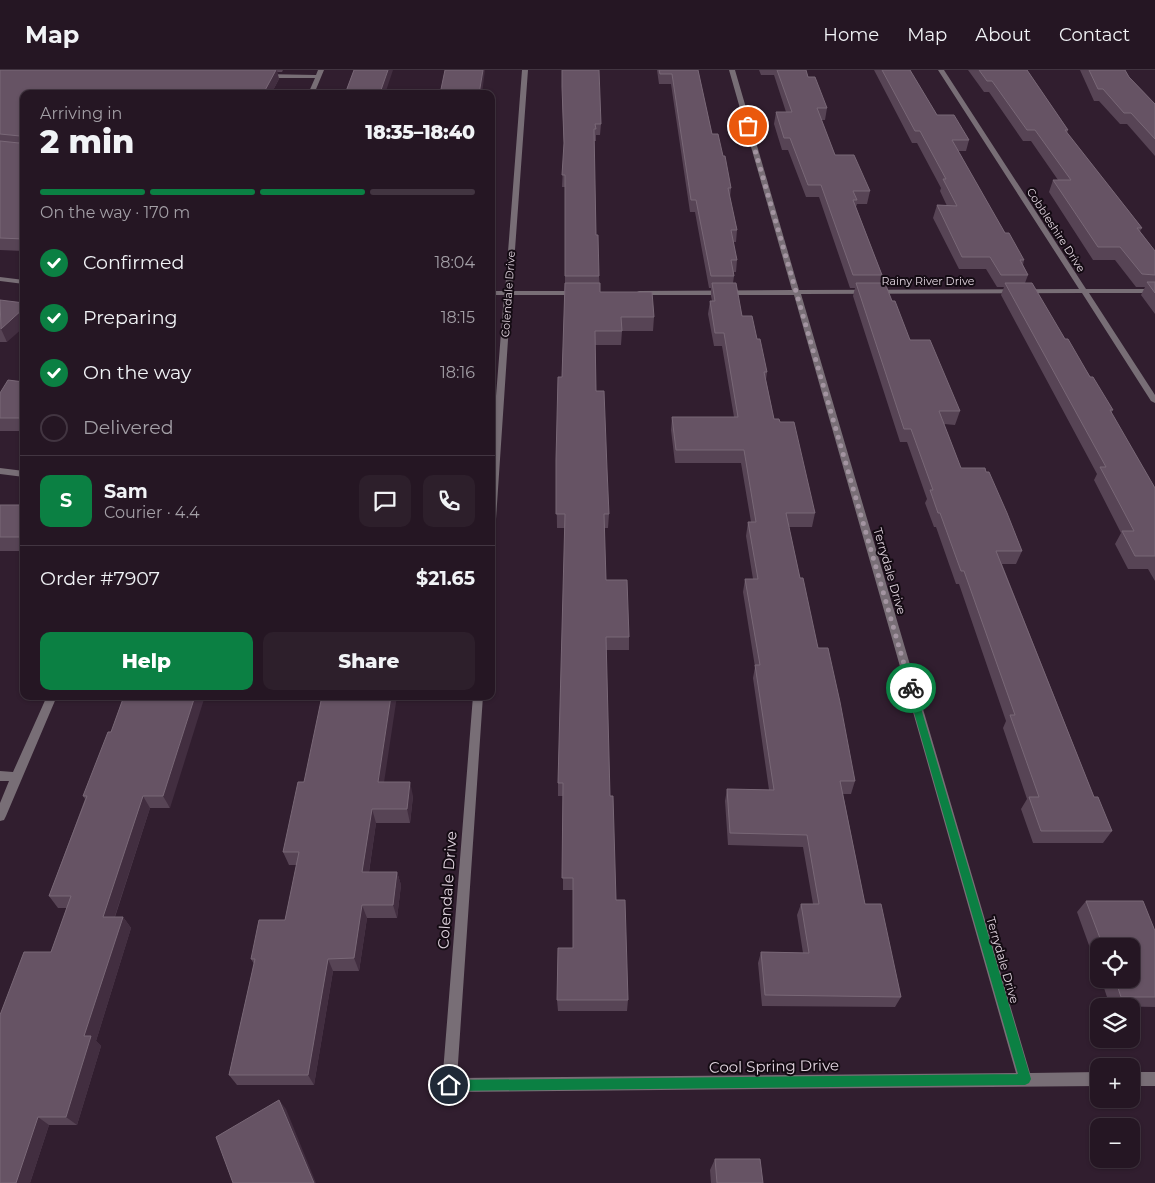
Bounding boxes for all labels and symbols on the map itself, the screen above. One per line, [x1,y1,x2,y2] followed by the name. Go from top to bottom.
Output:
[727,105,769,147] pin
[1024,185,1089,275] street label: Cobbleshire Drive
[498,250,518,338] street label: Colendale Drive
[882,274,975,288] street label: Rainy River Drive
[870,526,910,616] street label: Terrydale Drive
[886,663,936,713] courier
[433,830,461,950] street label: Colendale Drive
[983,915,1023,1005] street label: Terrydale Drive
[709,1055,839,1077] street label: Cool Spring Drive
[428,1064,470,1106] pin

